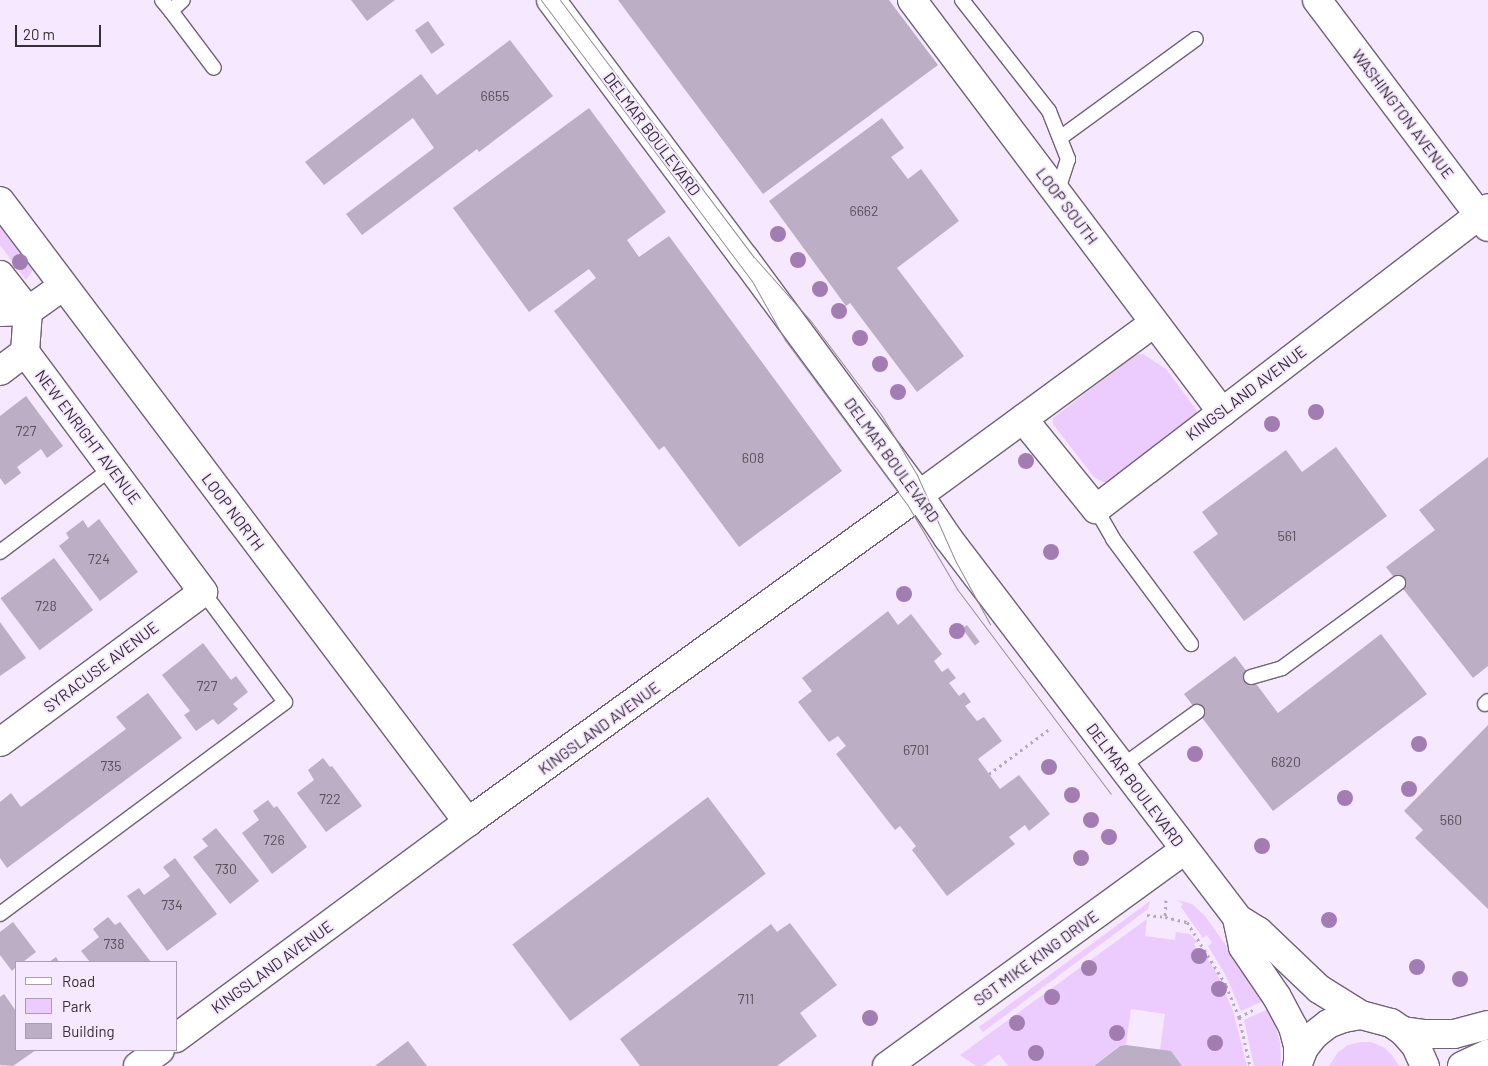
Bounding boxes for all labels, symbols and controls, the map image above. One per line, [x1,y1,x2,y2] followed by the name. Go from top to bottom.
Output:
[18,15,104,47] scale bar
[23,25,55,43] text: 20 m
[1348,45,1458,183] street label: WASHINGTON AVENUE
[599,69,705,199] street label: DELMAR BOULEVARD
[481,88,509,104] house number: 6655
[1032,164,1102,248] street label: LOOP SOUTH
[849,203,879,219] house number: 6662
[1182,341,1310,445] street label: KINGSLAND AVENUE
[31,366,145,508] street label: NEW ENRIGHT AVENUE
[840,394,944,526] street label: DELMAR BOULEVARD
[16,423,36,439] house number: 727
[742,450,764,466] house number: 608
[198,470,268,554] street label: LOOP NORTH
[1277,528,1297,544] house number: 561
[88,551,110,567] house number: 724
[35,598,57,614] house number: 728
[40,617,162,717] street label: SYRACUSE AVENUE
[534,677,664,779] street label: KINGSLAND AVENUE
[197,678,217,694] house number: 727
[1082,720,1188,850] street label: DELMAR BOULEVARD
[903,742,929,758] house number: 6701
[1271,754,1301,770] house number: 6820
[100,758,122,774] house number: 735
[319,791,341,807] house number: 722
[1440,812,1462,828] house number: 560
[263,832,285,848] house number: 726
[215,861,237,877] house number: 730
[161,897,183,913] house number: 734
[970,906,1102,1010] street label: SGT MIKE KING DRIVE
[207,916,337,1018] street label: KINGSLAND AVENUE
[103,936,125,952] house number: 738
[15,961,178,1051] legend
[62,972,95,990] text: Road
[738,991,754,1007] house number: 711
[62,997,91,1015] text: Park
[62,1022,115,1040] text: Building

